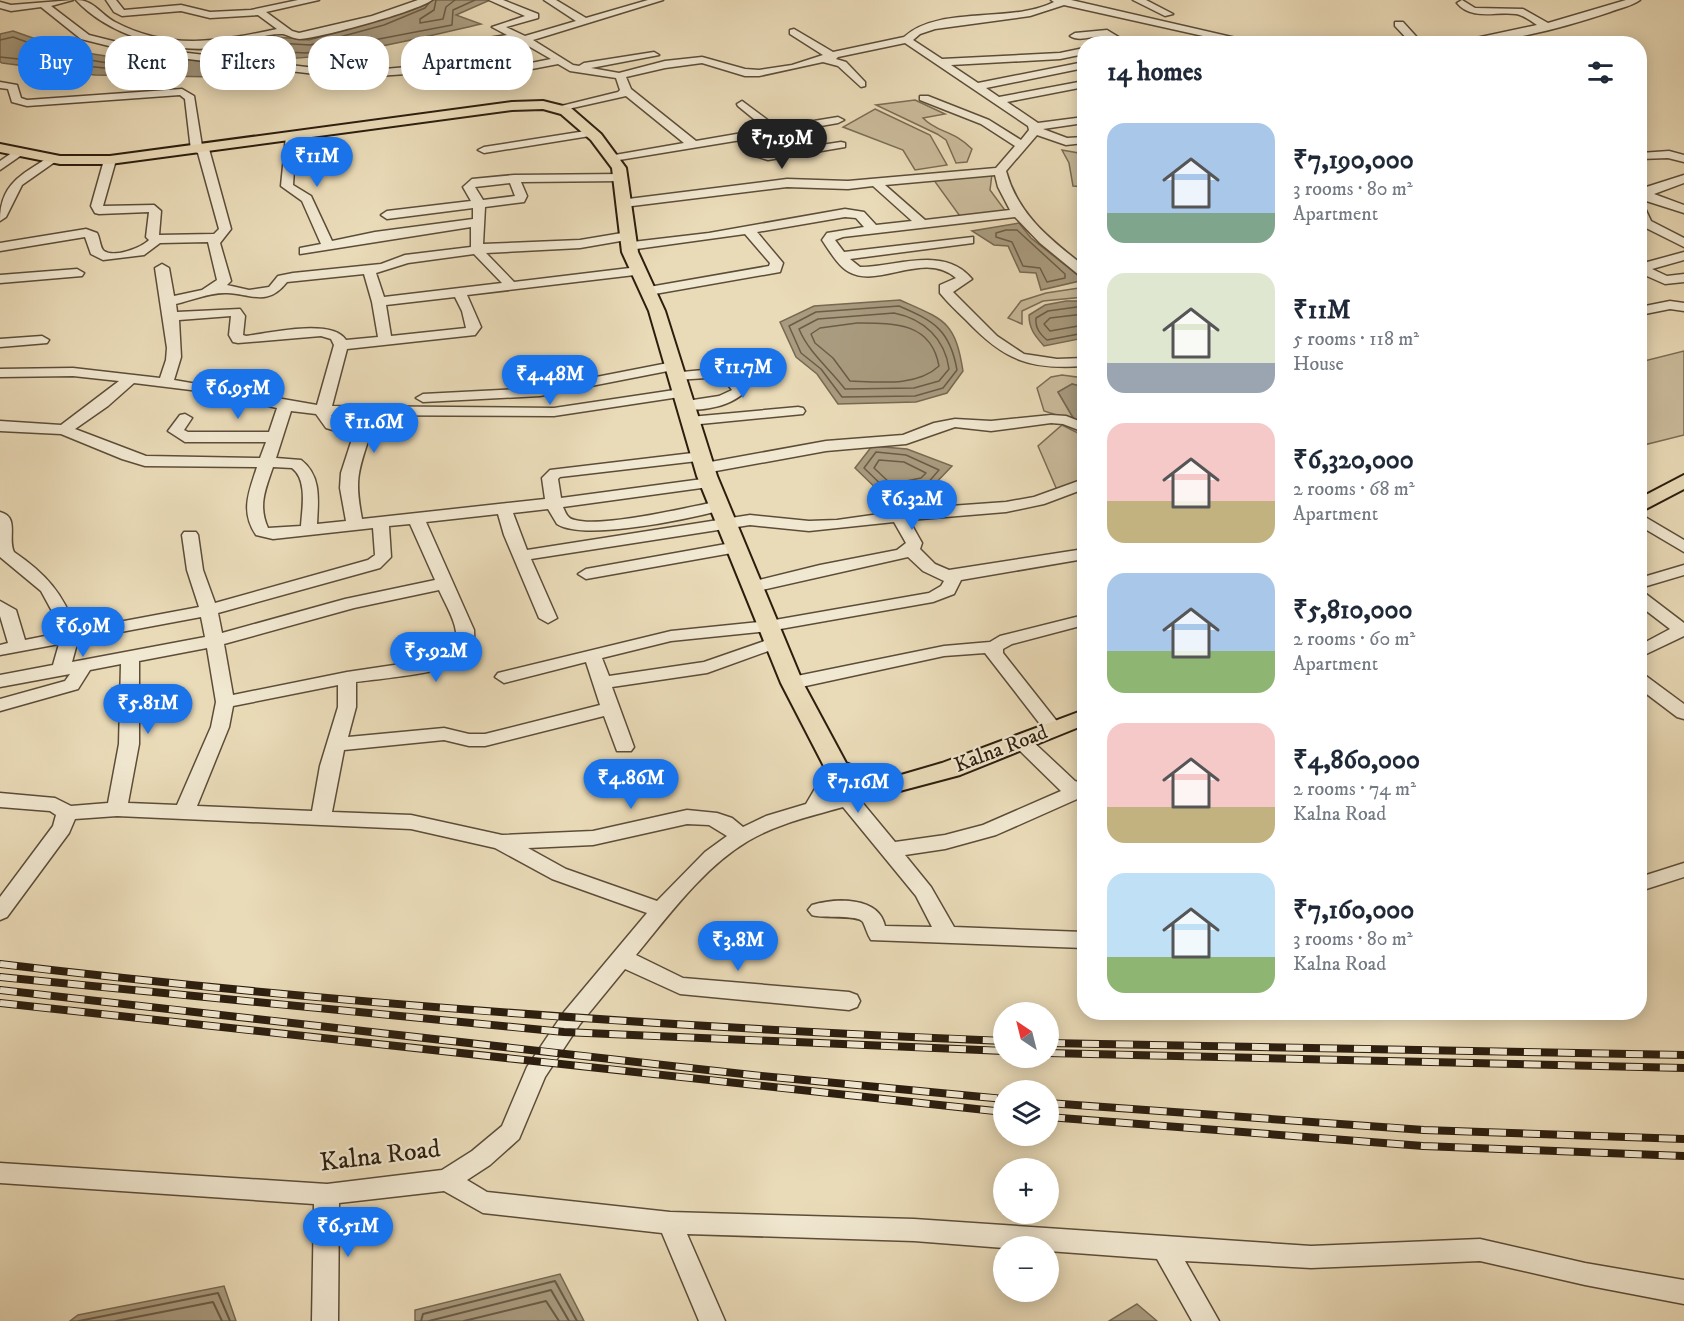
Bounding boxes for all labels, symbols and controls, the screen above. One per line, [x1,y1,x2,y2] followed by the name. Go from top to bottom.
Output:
[18,36,93,90] chip: Buy
[105,36,188,90] chip: Rent
[200,36,296,90] chip: Filters
[308,36,389,90] chip: New
[401,36,533,90] chip: Apartment
[1107,56,1202,89] text: 14 homes
[1584,56,1617,89] icon: filters
[733,119,831,170] pin: ₹7.19M
[751,126,813,151] text: ₹7.19M
[281,137,353,188] pin: ₹11M
[295,144,339,169] text: ₹11M
[1293,144,1414,177] text: ₹7,190,000
[1155,147,1227,219] icon: home
[1293,177,1413,202] text: 3 rooms · 80 m²
[1293,202,1378,227] text: Apartment
[1293,294,1351,327] text: ₹11M
[1155,297,1227,369] icon: home
[1293,327,1419,352] text: 5 rooms · 118 m²
[694,348,792,399] pin: ₹11.7M
[1293,352,1344,377] text: House
[501,355,599,406] pin: ₹4.48M
[714,355,772,380] text: ₹11.7M
[516,362,584,387] text: ₹4.48M
[189,369,287,420] pin: ₹6.95M
[206,376,270,401] text: ₹6.95M
[325,403,423,454] pin: ₹11.6M
[344,410,404,435] text: ₹11.6M
[1293,444,1414,477] text: ₹6,320,000
[1155,447,1227,519] icon: home
[1293,477,1415,502] text: 2 rooms · 68 m²
[863,480,961,531] pin: ₹6.32M
[881,487,943,512] text: ₹6.32M
[1293,502,1378,527] text: Apartment
[1293,594,1412,627] text: ₹5,810,000
[1155,597,1227,669] icon: home
[41,607,125,658] pin: ₹6.9M
[56,614,110,639] text: ₹6.9M
[1293,627,1415,652] text: 2 rooms · 60 m²
[387,632,485,683] pin: ₹5.92M
[404,639,468,664] text: ₹5.92M
[1293,652,1378,677] text: Apartment
[99,684,197,735] pin: ₹5.81M
[117,691,179,716] text: ₹5.81M
[951,719,1052,779] street label: Kalna Road
[1293,744,1420,777] text: ₹4,860,000
[1155,747,1227,819] icon: home
[582,759,680,810] pin: ₹4.86M
[809,763,907,814] pin: ₹7.16M
[598,766,664,791] text: ₹4.86M
[827,770,889,795] text: ₹7.16M
[1293,777,1416,802] text: 2 rooms · 74 m²
[1293,802,1386,827] text: Kalna Road
[1293,894,1414,927] text: ₹7,160,000
[1155,897,1227,969] icon: home
[696,921,780,972] pin: ₹3.8M
[1293,927,1413,952] text: 3 rooms · 80 m²
[712,928,764,953] text: ₹3.8M
[1293,952,1386,977] text: Kalna Road
[993,1002,1059,1068] north arrow
[993,1002,1059,1302] map controls
[993,1080,1059,1146] button: layers
[318,1132,442,1180] street label: Kalna Road
[993,1158,1059,1224] button: +
[299,1207,397,1258] pin: ₹6.51M
[317,1214,379,1239] text: ₹6.51M
[993,1236,1059,1302] button: −

